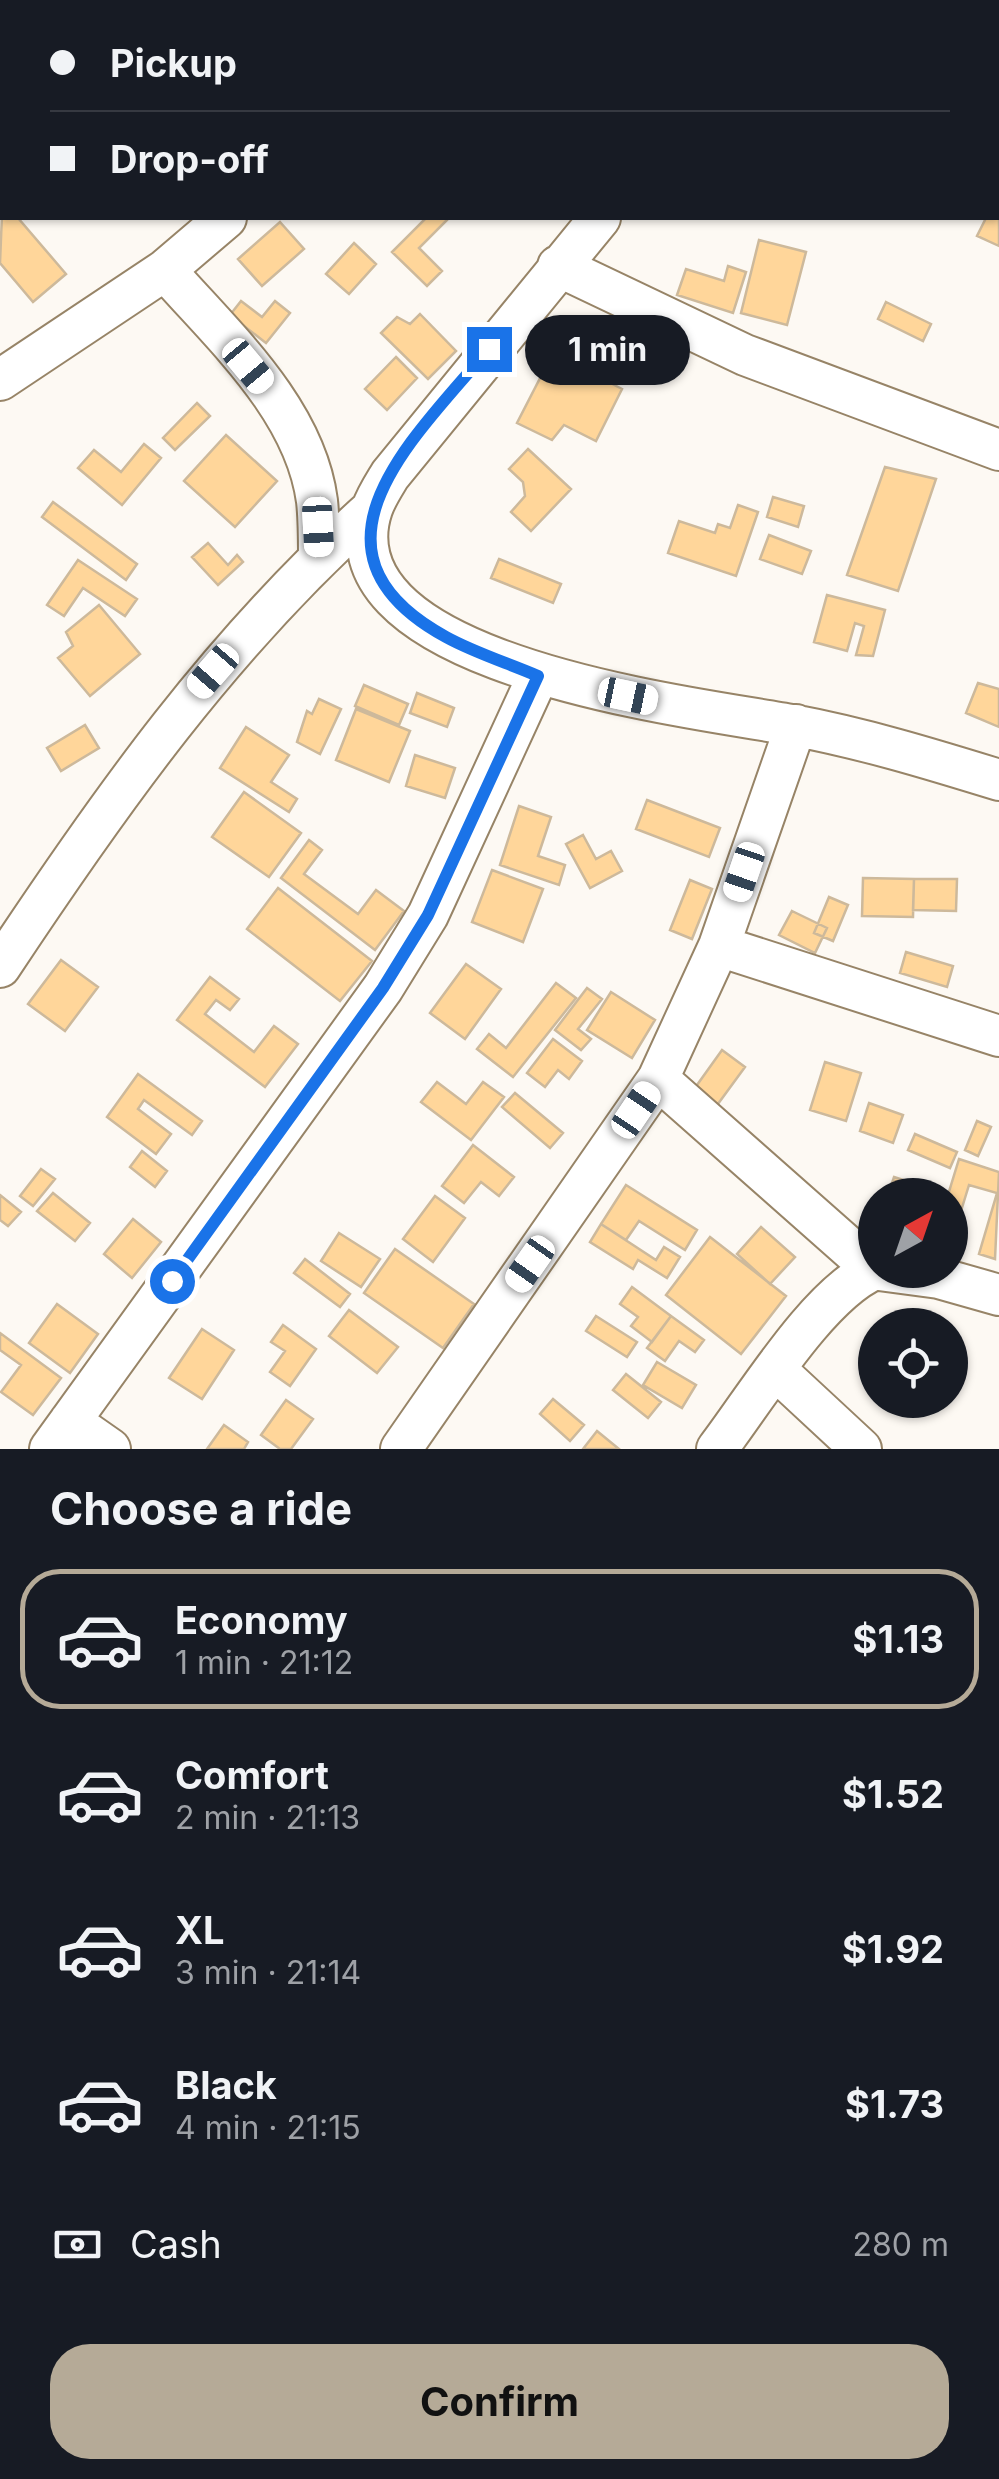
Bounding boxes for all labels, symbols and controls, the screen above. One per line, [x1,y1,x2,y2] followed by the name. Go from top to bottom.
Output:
[110,40,237,86] text: Pickup
[110,136,269,182] text: Drop-off
[524,314,689,384] callout: 1 min
[467,327,512,372] route end
[568,330,647,369] text: 1 min
[217,333,279,399] car
[301,496,335,558] car
[182,639,244,703] car
[596,675,660,717] car
[720,839,768,905] car
[607,1077,665,1143] car
[858,1178,968,1288] north arrow
[858,1178,968,1418] map controls
[501,1231,559,1297] car
[150,1259,195,1304] route start
[858,1308,968,1418] button: locate
[50,1481,352,1536] text: Choose a ride
[55,1594,145,1684] icon: car
[175,1597,348,1643] text: Economy
[853,1616,944,1662] text: $1.13
[175,1643,353,1682] text: 1 min · 21:12
[55,1749,145,1839] icon: car
[175,1752,329,1798] text: Comfort
[842,1771,944,1817] text: $1.52
[175,1798,360,1837] text: 2 min · 21:13
[55,1904,145,1994] icon: car
[175,1907,225,1953] text: XL
[842,1926,944,1972] text: $1.92
[175,1953,361,1992] text: 3 min · 21:14
[55,2059,145,2149] icon: car
[175,2062,277,2108] text: Black
[845,2081,944,2127] text: $1.73
[175,2108,361,2147] text: 4 min · 21:15
[50,2217,105,2272] icon: cash
[130,2221,222,2267] text: Cash
[852,2225,949,2264] text: 280 m
[50,2344,949,2459] button: Confirm

